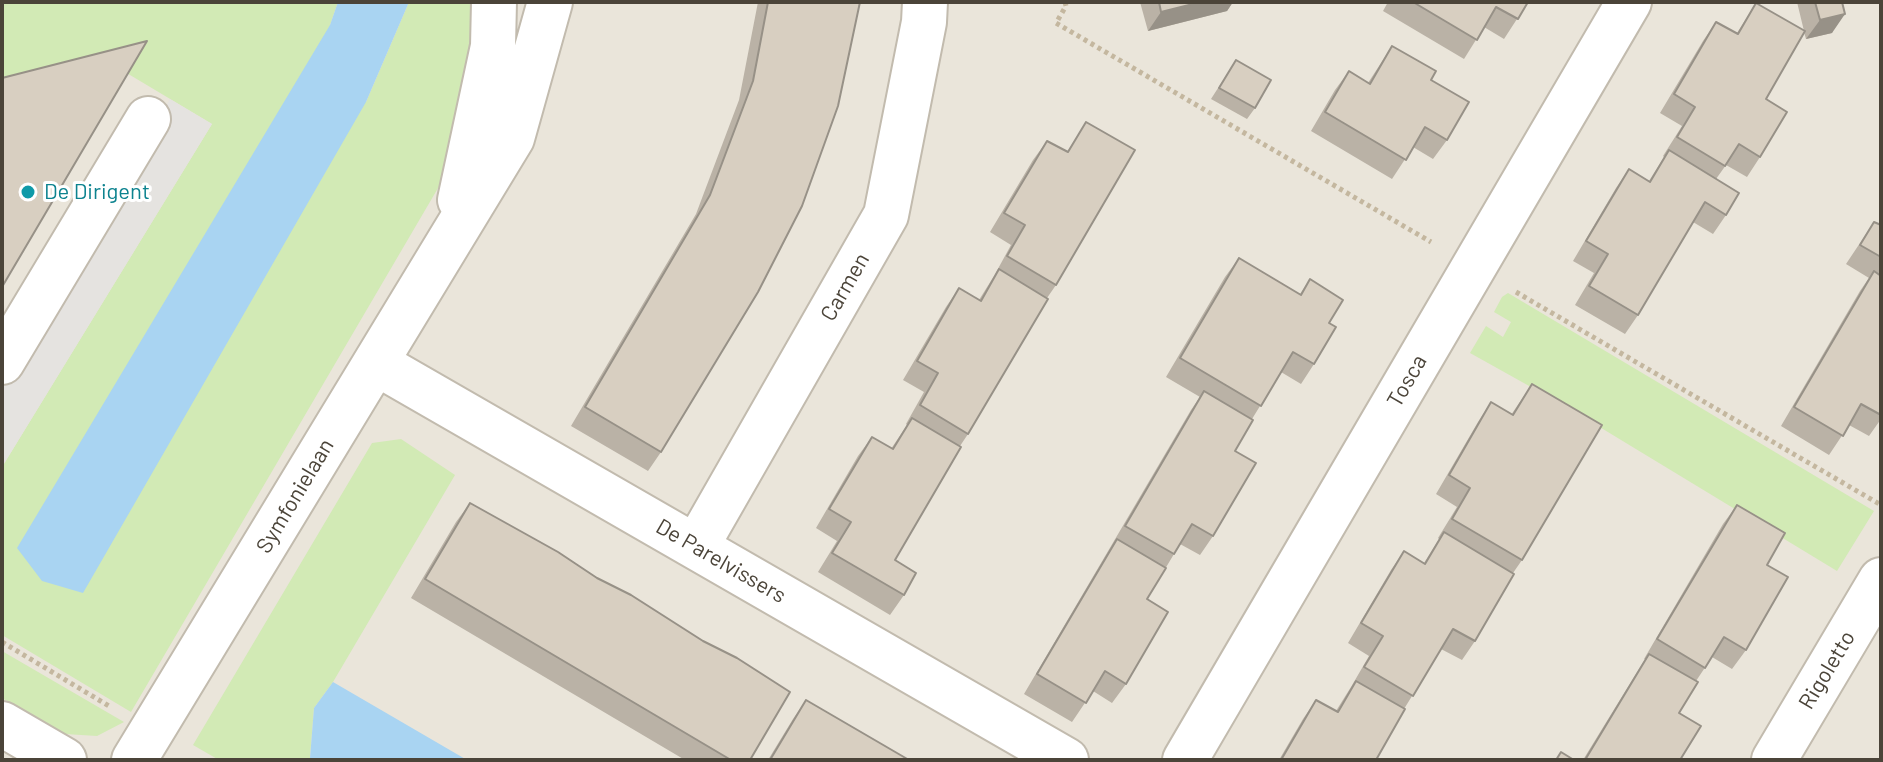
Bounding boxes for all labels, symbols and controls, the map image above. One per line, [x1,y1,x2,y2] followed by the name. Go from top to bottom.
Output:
[44,179,150,205] place label: De Dirigent
[19,183,37,201] marker: De Dirigent
[815,248,875,326] street label: Carmen
[1382,350,1432,412] street label: Tosca
[251,434,339,558] street label: Symfonielaan
[651,513,791,609] street label: De Parelvissers
[1793,626,1861,714] street label: Rigoletto

